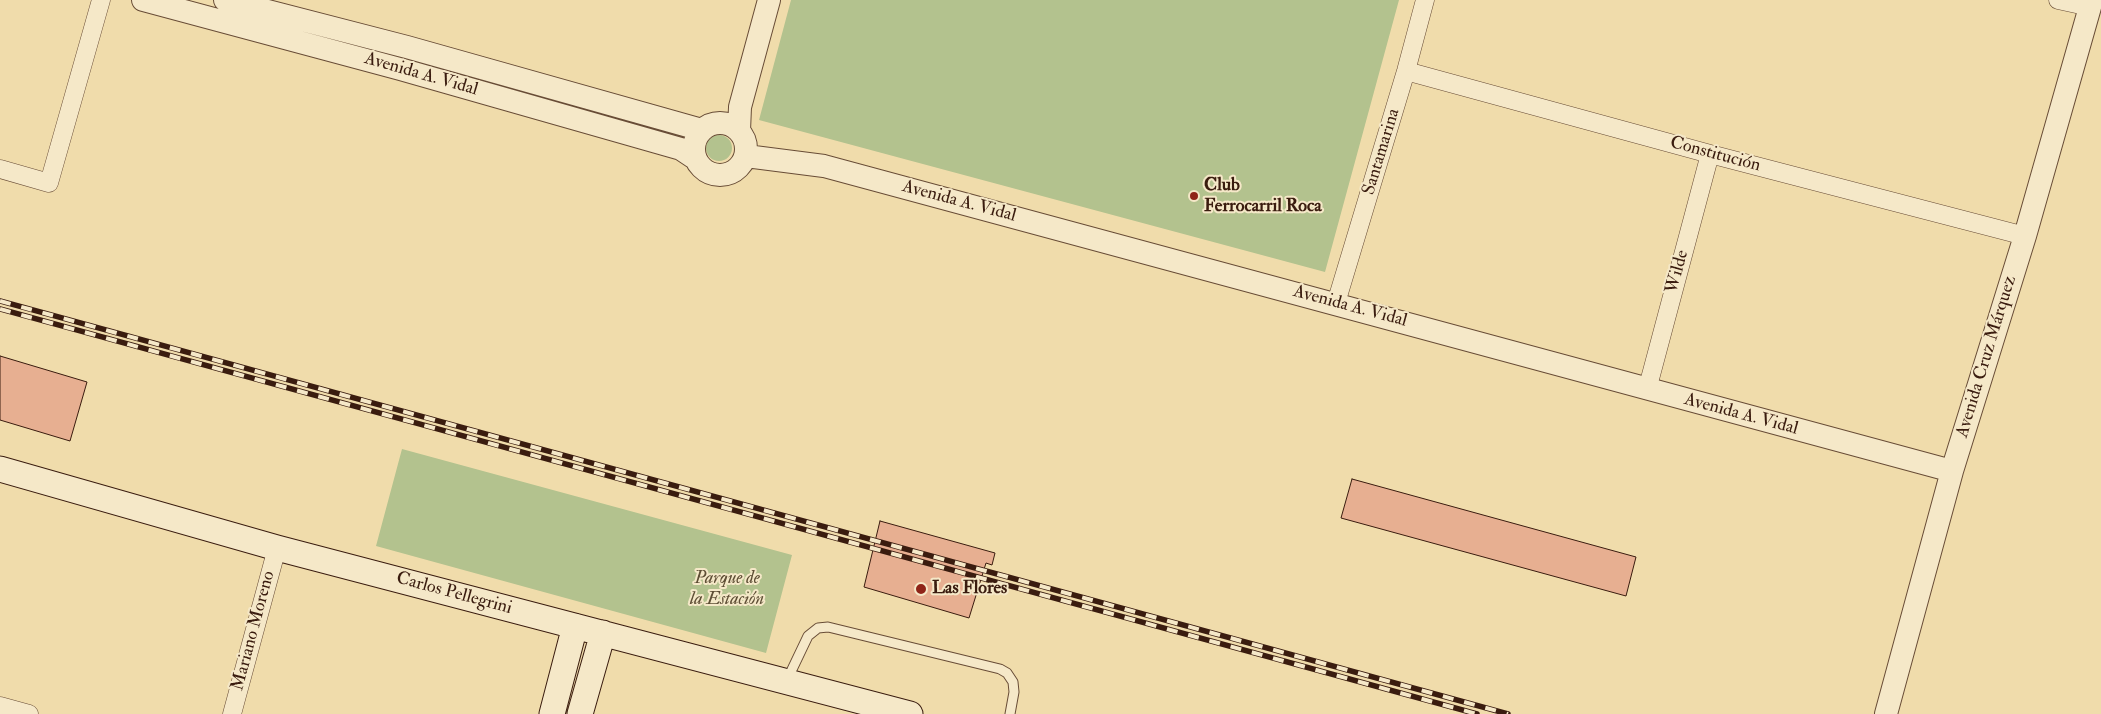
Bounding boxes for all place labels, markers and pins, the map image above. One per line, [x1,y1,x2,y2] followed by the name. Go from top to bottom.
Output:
[1204,175,1322,218] place label: Club Ferrocarril Roca
[1188,190,1200,202] marker: Club Ferrocarril Roca
[932,578,1007,600] place label: Las Flores
[914,582,928,596] marker: Las Flores

